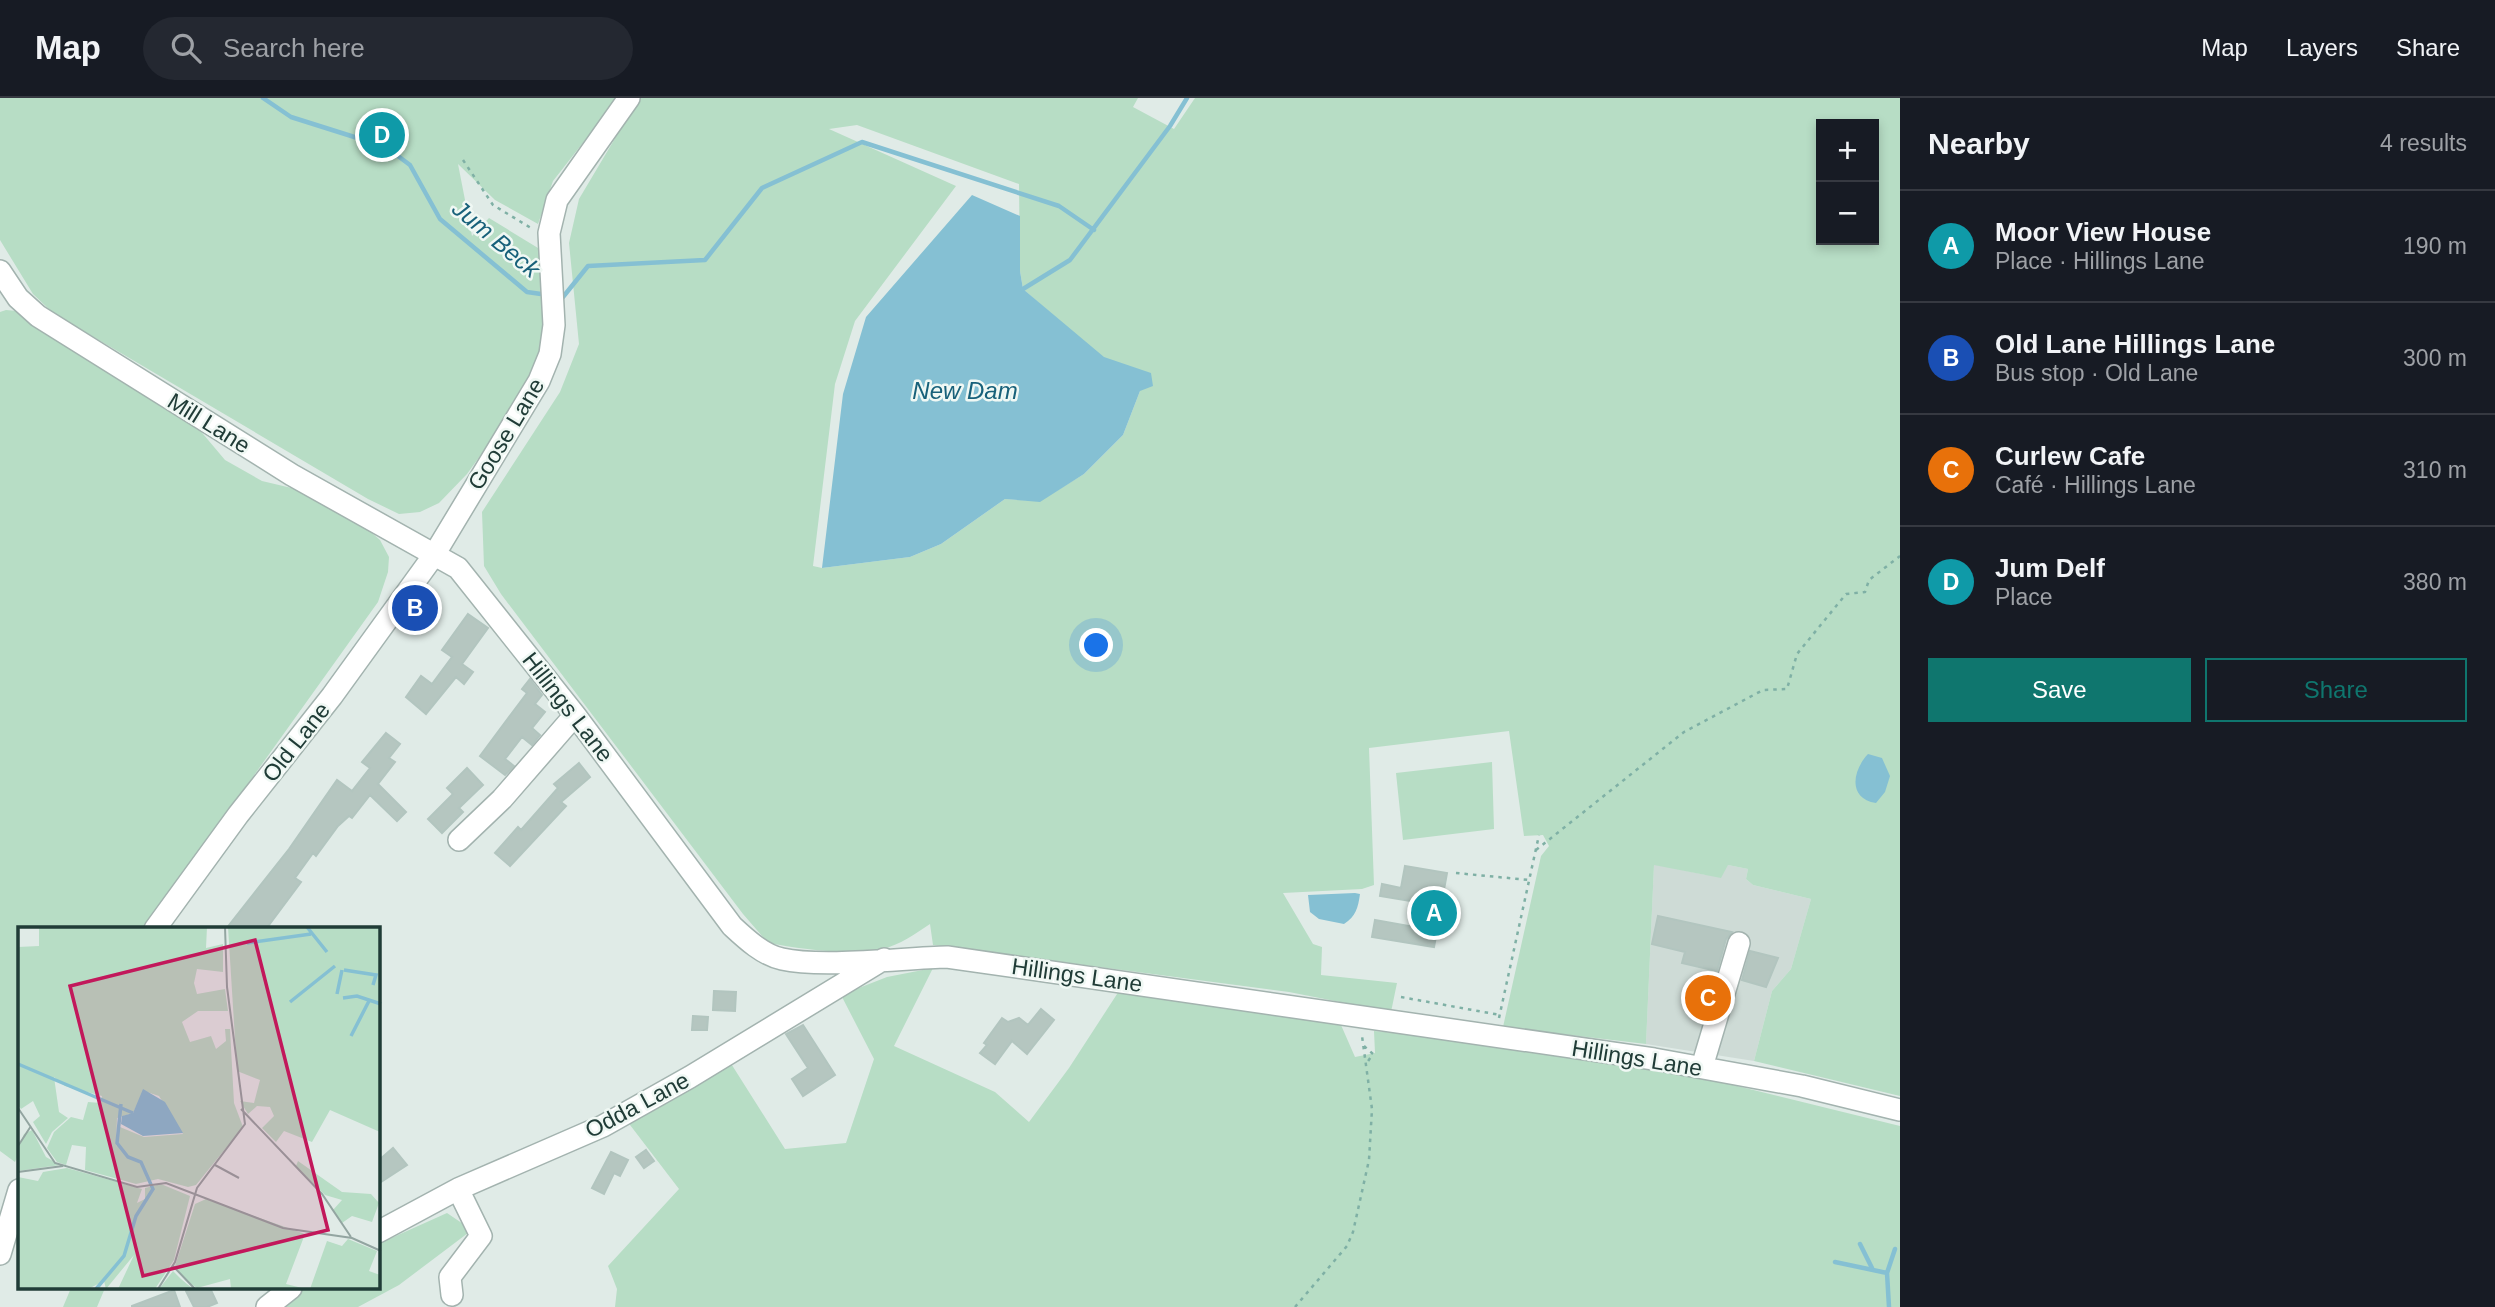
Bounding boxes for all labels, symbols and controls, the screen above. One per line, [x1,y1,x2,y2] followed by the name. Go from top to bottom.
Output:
[143,17,633,80] search box
[35,29,101,66] text: Map
[167,29,205,67] icon: search
[223,33,365,63] text: Search here
[2201,34,2248,61] text: Map
[2286,34,2358,61] text: Layers
[2396,34,2460,61] text: Share
[359,109,405,161] pin: D
[1816,119,1879,245] map controls
[1816,119,1879,182] button: +
[1928,127,2030,160] text: Nearby
[2380,130,2467,156] text: 4 results
[1816,182,1879,245] button: −
[447,194,547,284] water label: Jum Beck
[1995,217,2211,247] text: Moor View House
[1943,233,1959,259] text: A
[2403,233,2467,259] text: 190 m
[1995,248,2205,274] text: Place · Hillings Lane
[1995,329,2275,359] text: Old Lane Hillings Lane
[1943,345,1959,371] text: B
[2403,345,2467,371] text: 300 m
[1995,360,2198,386] text: Bus stop · Old Lane
[463,374,549,494] street label: Goose Lane
[912,377,1018,404] water label: New Dam
[163,388,255,458] street label: Mill Lane
[1995,441,2145,471] text: Curlew Cafe
[1943,457,1959,483] text: C
[2403,457,2467,483] text: 310 m
[1995,472,2196,498] text: Café · Hillings Lane
[1995,553,2105,583] text: Jum Delf
[1943,569,1959,595] text: D
[2403,569,2467,595] text: 380 m
[392,582,438,634] pin: B
[1995,584,2053,610] text: Place
[1079,628,1113,662] your location
[517,647,619,767] street label: Hillings Lane
[1928,658,2191,722] button: Save
[2205,658,2467,722] button: Share
[257,697,335,787] street label: Old Lane
[1411,887,1457,939] pin: A
[18,927,380,1290] inset map
[1010,953,1144,997] street label: Hillings Lane
[1685,972,1731,1024] pin: C
[1570,1035,1704,1081] street label: Hillings Lane
[581,1067,693,1143] street label: Odda Lane

